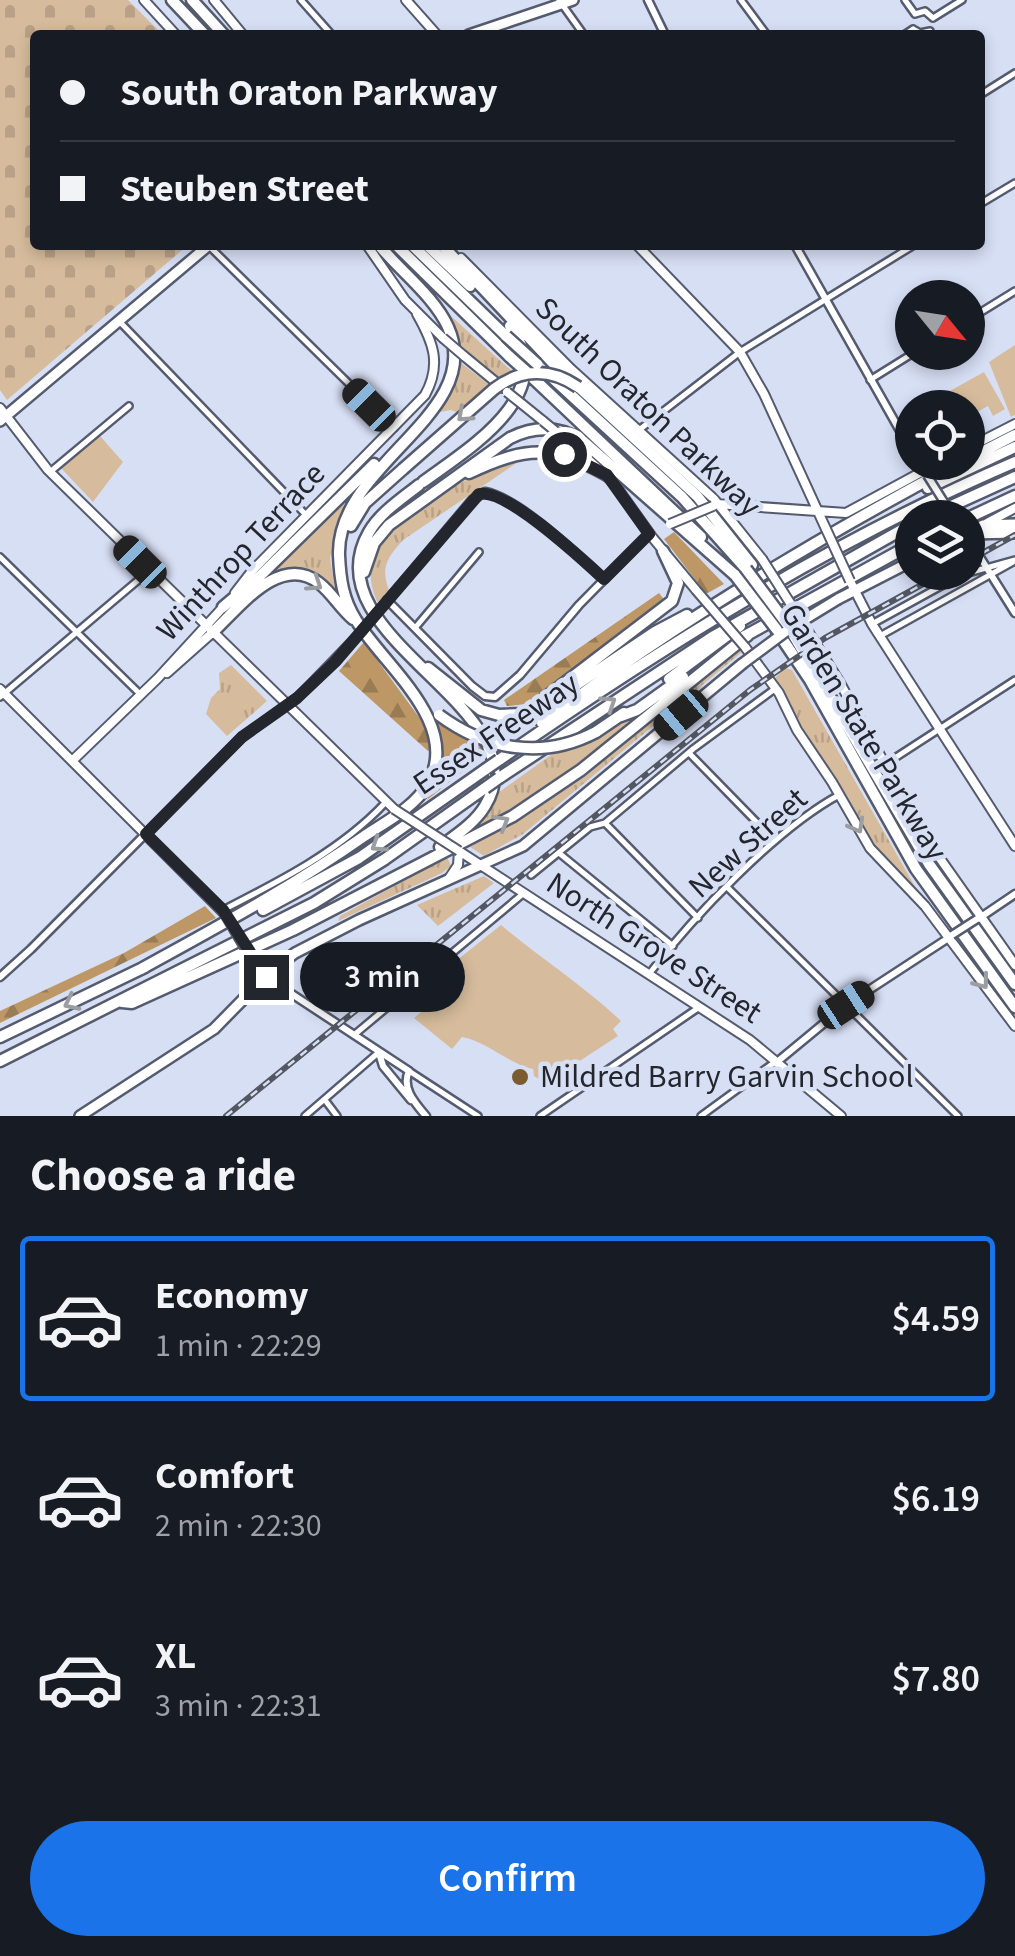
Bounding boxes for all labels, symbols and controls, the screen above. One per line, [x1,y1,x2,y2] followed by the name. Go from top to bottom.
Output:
[120,66,498,120] text: South Oraton Parkway
[120,162,369,216] text: Steuben Street
[895,280,985,370] north arrow
[895,280,985,590] map controls
[524,287,772,527] street label: South Oraton Parkway
[337,373,401,437] car
[895,390,985,480] button: locate
[457,404,476,422] one-way arrow
[542,432,587,477] route start
[146,452,336,652] street label: Winthrop Terrace
[895,500,985,590] button: layers
[108,530,172,594] car
[304,572,322,591] one-way arrow
[769,595,959,869] street label: Garden State Parkway
[404,661,588,807] street label: Essex Freeway
[648,684,714,746] car
[598,697,616,716] one-way arrow
[678,777,818,909] street label: New Street
[492,815,510,834] one-way arrow
[844,816,864,834] one-way arrow
[370,833,389,851] one-way arrow
[537,861,771,1035] street label: North Grove Street
[301,942,466,1012] callout: 3 min
[344,954,421,1000] text: 3 min
[244,955,289,1000] route end
[970,971,987,989] one-way arrow
[813,976,879,1034] car
[63,991,81,1011] one-way arrow
[540,1054,914,1100] place label: Mildred Barry Garvin School
[509,1066,531,1088] marker: Mildred Barry Garvin School
[30,1144,296,1208] text: Choose a ride
[155,1269,308,1323] text: Economy
[35,1274,125,1364] icon: car
[892,1292,980,1346] text: $4.59
[155,1323,322,1369] text: 1 min · 22:29
[155,1449,294,1503] text: Comfort
[35,1454,125,1544] icon: car
[892,1472,980,1526] text: $6.19
[155,1503,322,1549] text: 2 min · 22:30
[155,1629,196,1683] text: XL
[35,1634,125,1724] icon: car
[892,1652,980,1706] text: $7.80
[155,1683,322,1729] text: 3 min · 22:31
[30,1821,985,1936] button: Confirm

